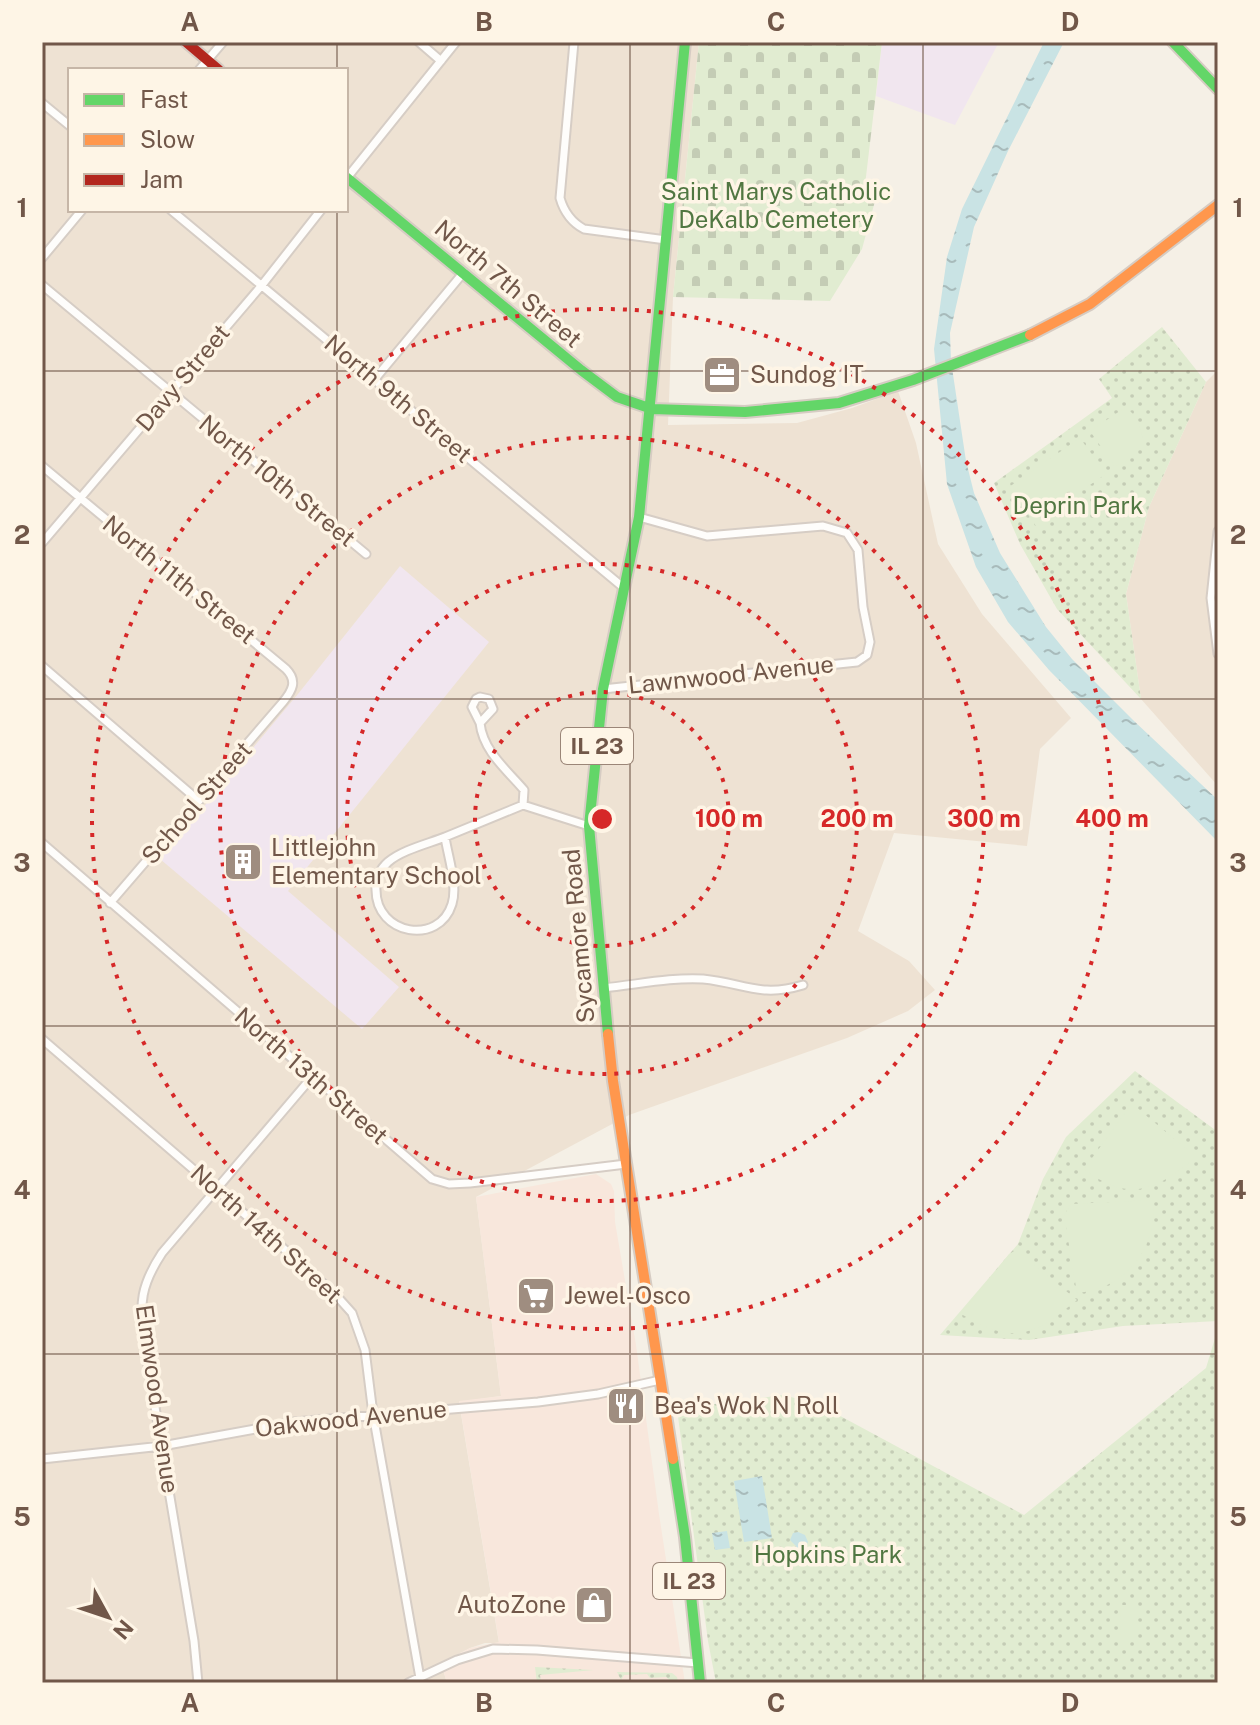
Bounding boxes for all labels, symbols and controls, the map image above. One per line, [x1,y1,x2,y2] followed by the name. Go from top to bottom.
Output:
[181,6,200,37] text: A
[475,6,493,37] text: B
[767,6,785,37] text: C
[1061,6,1079,37] text: D
[68,68,348,212] legend
[140,85,188,113] text: Fast
[140,125,195,153] text: Slow
[140,165,183,193] text: Jam
[661,177,891,233] park label: Saint Marys Catholic DeKalb Cemetery
[16,192,28,223] text: 1
[1232,192,1244,223] text: 1
[430,214,588,353] street label: North 7th Street
[130,318,235,436] street label: Davy Street
[319,328,478,468] street label: North 9th Street
[701,354,743,396] office icon: Sundog IT
[750,360,864,388] place label: Sundog IT
[194,409,361,552] street label: North 10th Street
[1013,491,1143,519] park label: Deprin Park
[98,509,262,649] street label: North 11th Street
[14,519,30,550] text: 2
[1230,519,1246,550] text: 2
[627,649,835,699] street label: Lawnwood Avenue
[561,728,633,764] road number: IL 23
[135,735,257,869] street label: School Street
[695,804,763,832] text: 100 m
[820,804,894,832] text: 200 m
[947,804,1021,832] text: 300 m
[1075,804,1149,832] text: 400 m
[588,805,616,833] centre of rings
[271,833,482,889] place label: Littlejohn Elementary School
[222,841,264,883] building icon: Littlejohn Elementary School
[13,847,31,878] text: 3
[1229,847,1247,878] text: 3
[556,848,600,1024] street label: Sycamore Road
[229,1001,394,1149] street label: North 13th Street
[185,1158,348,1308] street label: North 14th Street
[13,1174,31,1205] text: 4
[1229,1174,1247,1205] text: 4
[515,1275,557,1317] supermarket icon: Jewel-Osco
[564,1281,691,1309] place label: Jewel-Osco
[131,1303,185,1495] street label: Elmwood Avenue
[605,1385,647,1427] restaurant icon: Bea's Wok N Roll
[654,1391,839,1419] place label: Bea's Wok N Roll
[254,1394,448,1442] street label: Oakwood Avenue
[13,1501,31,1532] text: 5
[1229,1501,1247,1532] text: 5
[754,1540,902,1568] park label: Hopkins Park
[653,1563,725,1599] road number: IL 23
[68,1577,148,1657] north arrow
[573,1584,615,1626] shop icon: AutoZone
[457,1590,566,1618] place label: AutoZone
[108,1615,139,1645] text: N
[181,1687,200,1718] text: A
[475,1687,493,1718] text: B
[767,1687,785,1718] text: C
[1061,1687,1079,1718] text: D

